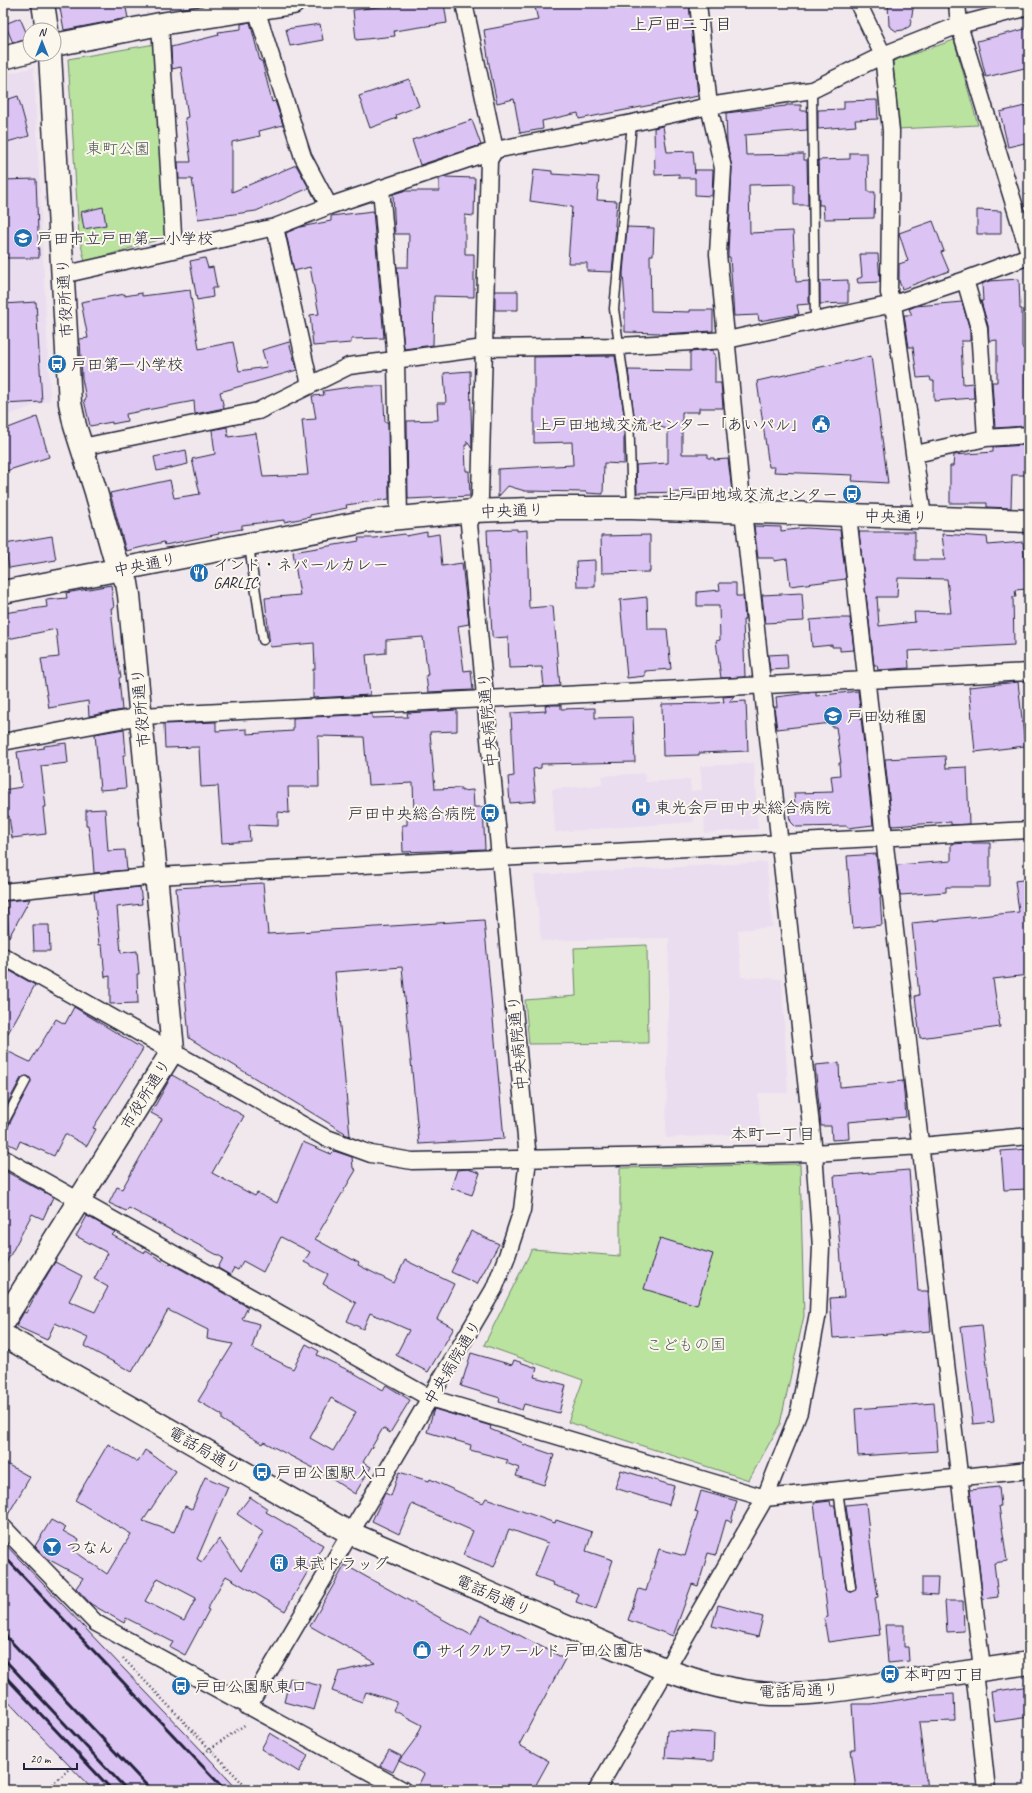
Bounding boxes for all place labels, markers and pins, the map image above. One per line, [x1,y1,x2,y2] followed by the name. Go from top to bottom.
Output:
[12,227,34,249] school or university icon: 戸田市立戸田第一小学校
[37,229,213,249] place label: 戸田市立戸田第一小学校
[46,353,68,375] bus stop icon: 戸田第一小学校
[71,355,183,375] place label: 戸田第一小学校
[810,413,832,435] public building icon: 上戸田地域交流センター「あいパル」
[536,415,807,435] place label: 上戸田地域交流センター「あいパル」
[841,483,863,505] bus stop icon: 上戸田地域交流センター
[663,485,838,505] place label: 上戸田地域交流センター
[213,555,389,593] place label: インド・ネパールカレー GARLIC
[188,562,210,584] restaurant icon: インド・ネパールカレー GARLIC
[822,705,844,727] school or university icon: 戸田幼稚園
[847,707,927,727] place label: 戸田幼稚園
[630,796,652,818] hospital icon: 東光会戸田中央総合病院
[655,798,831,818] place label: 東光会戸田中央総合病院
[479,802,501,824] bus stop icon: 戸田中央総合病院
[348,804,476,824] place label: 戸田中央総合病院
[251,1461,273,1483] bus stop icon: 戸田公園駅入口
[276,1463,388,1483] place label: 戸田公園駅入口
[41,1536,63,1558] bar icon: つなん
[66,1538,114,1558] place label: つなん
[268,1552,290,1574] building icon: 東武ドラッグ
[293,1554,389,1574] place label: 東武ドラッグ
[411,1639,433,1661] shop icon: サイクルワールド 戸田公園店
[436,1641,644,1661] place label: サイクルワールド 戸田公園店
[879,1663,901,1685] bus stop icon: 本町四丁目
[904,1665,984,1685] place label: 本町四丁目
[170,1675,192,1697] bus stop icon: 戸田公園駅東口
[195,1677,307,1697] place label: 戸田公園駅東口

